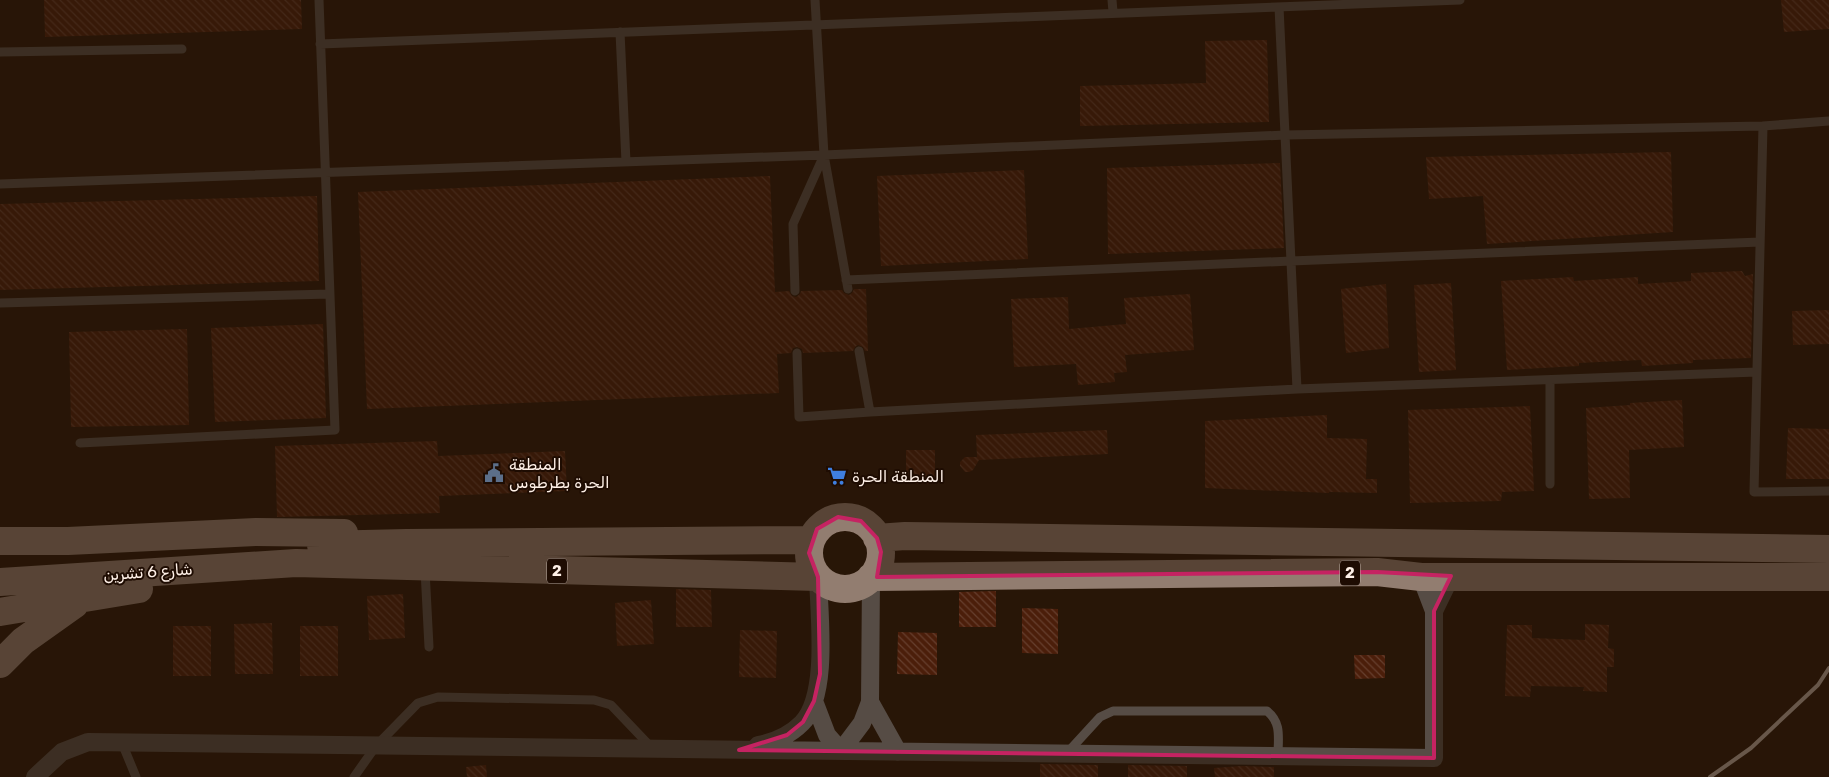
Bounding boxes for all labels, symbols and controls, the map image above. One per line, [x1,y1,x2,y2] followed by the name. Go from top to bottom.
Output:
[509,455,610,493] place label: المنطقة الحرة بطرطوس
[483,462,505,484] public building icon: المنطقة الحرة بطرطوس
[826,465,848,487] supermarket icon: المنطقة الحرة
[852,467,944,487] place label: المنطقة الحرة
[547,558,567,584] road number: 2
[103,559,193,587] street label: شارع 6 تشرين
[1340,560,1360,586] road number: 2

